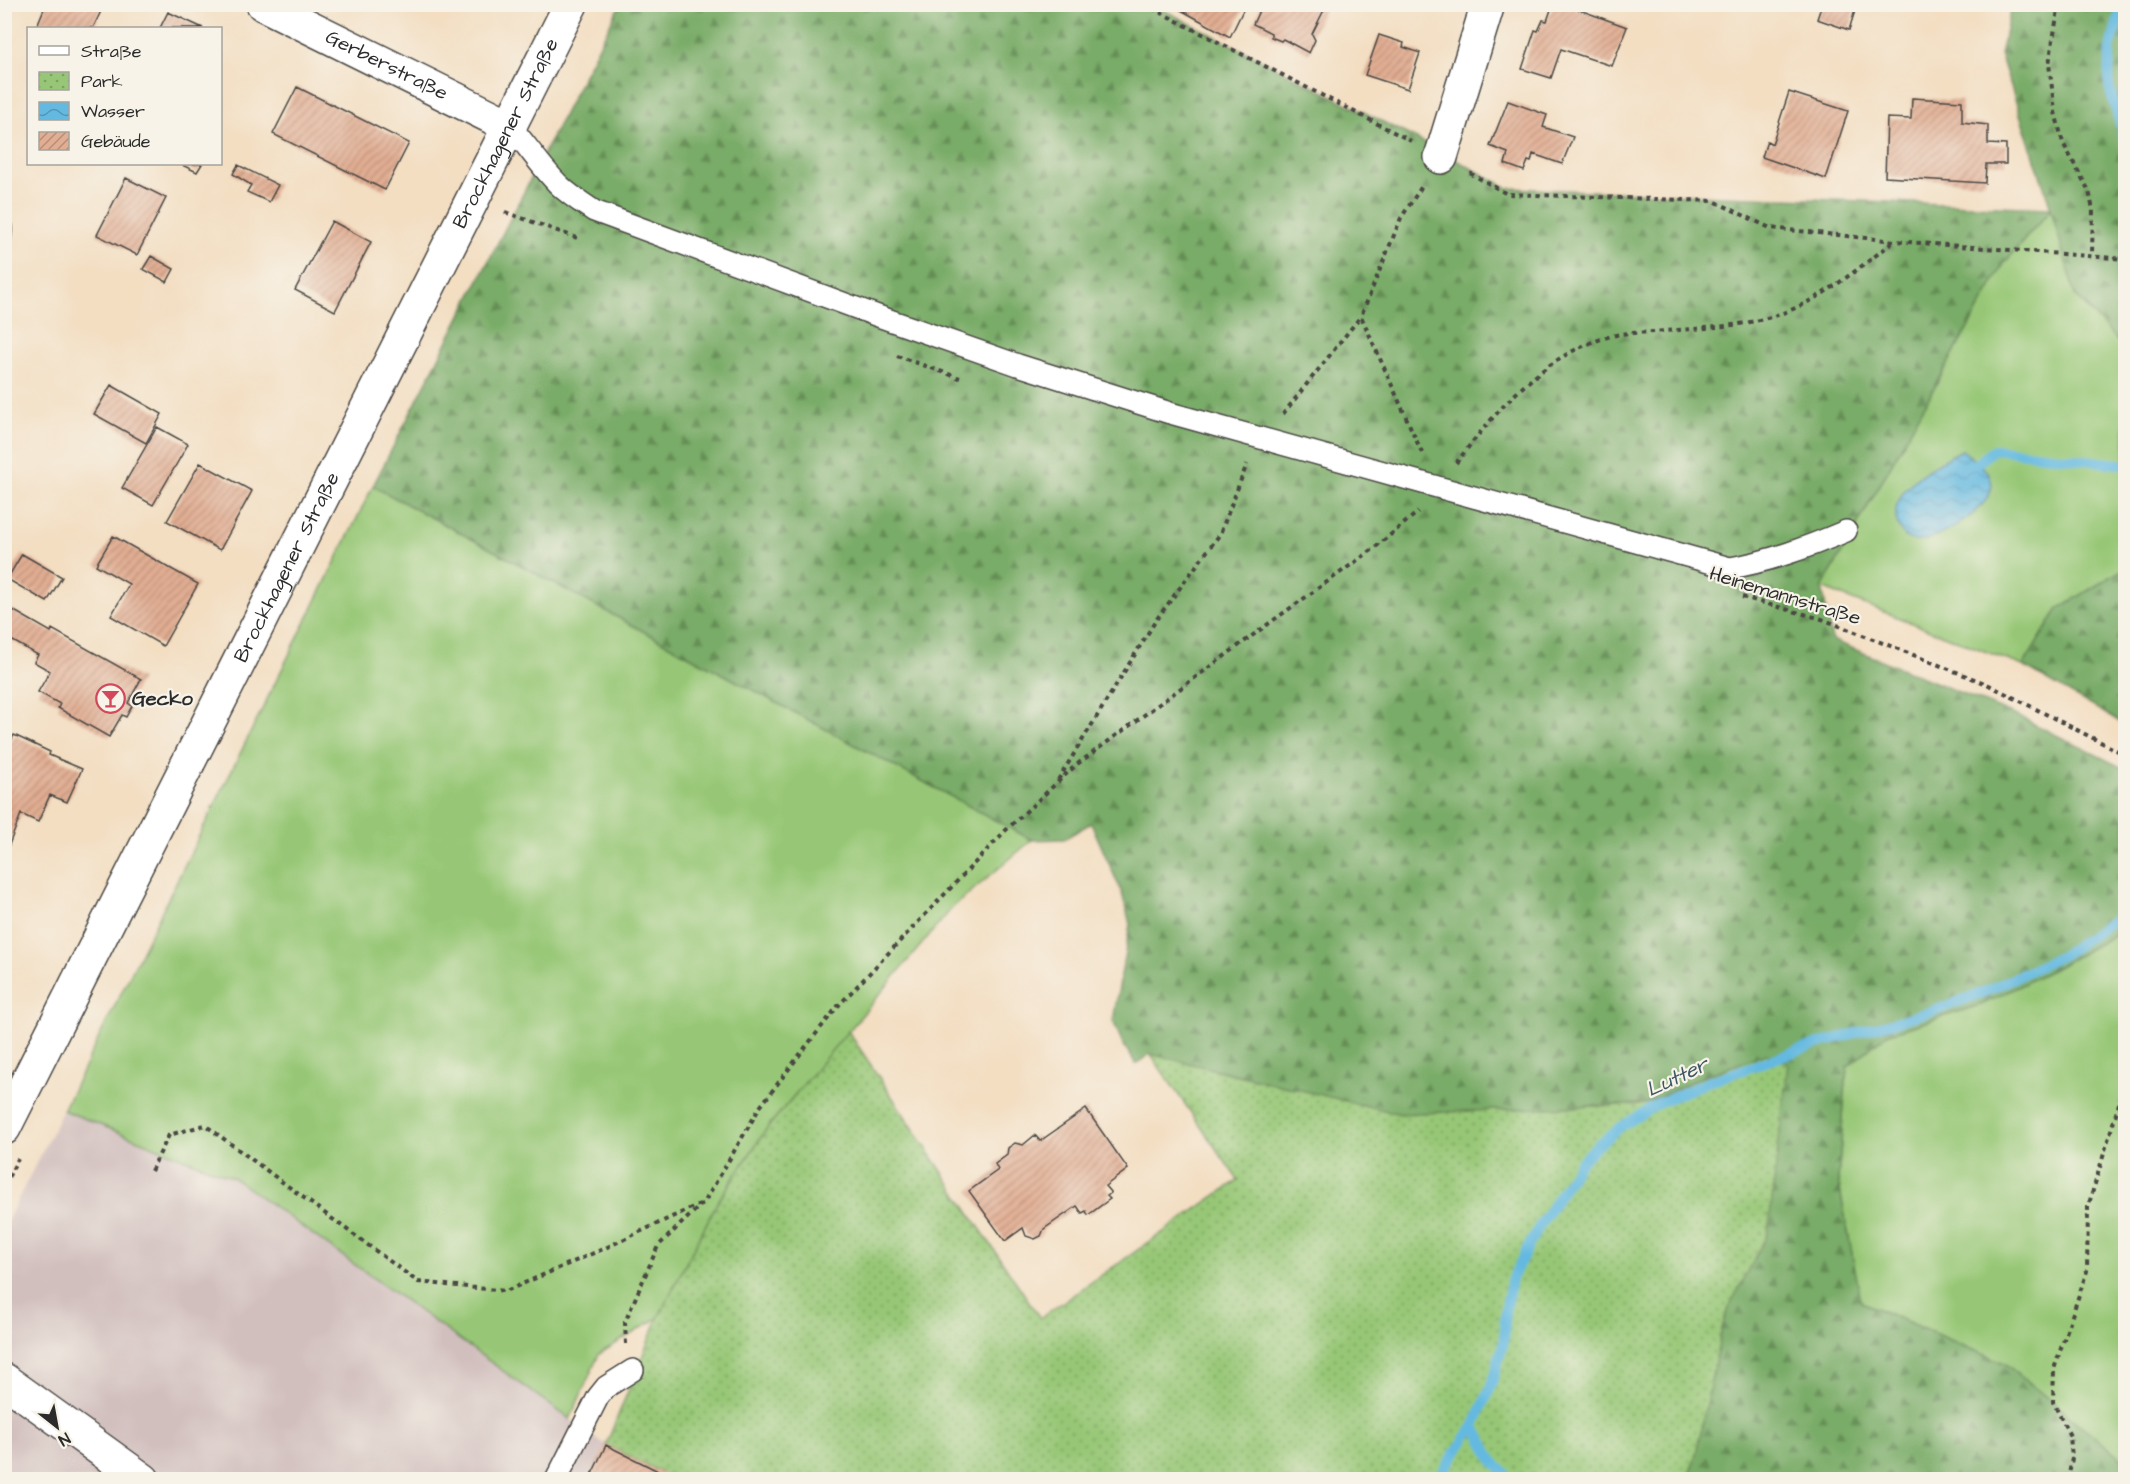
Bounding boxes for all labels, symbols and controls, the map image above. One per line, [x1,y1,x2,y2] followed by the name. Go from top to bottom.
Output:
[321,23,453,107] street label: Gerberstraße
[27,27,222,165] legend
[446,33,566,233] street label: Brockhagener Straße
[81,39,142,64] text: Straße
[81,69,123,94] text: Park
[81,99,145,124] text: Wasser
[81,129,151,154] text: Gebäude
[227,467,347,667] street label: Brockhagener Straße
[1706,560,1864,632] street label: Heinemannstraße
[95,683,127,715] bar icon: Gecko
[132,685,194,713] place label: Gecko
[1641,1049,1715,1104] water label: Lutter
[27,1397,87,1457] north arrow
[54,1427,74,1451] text: N

